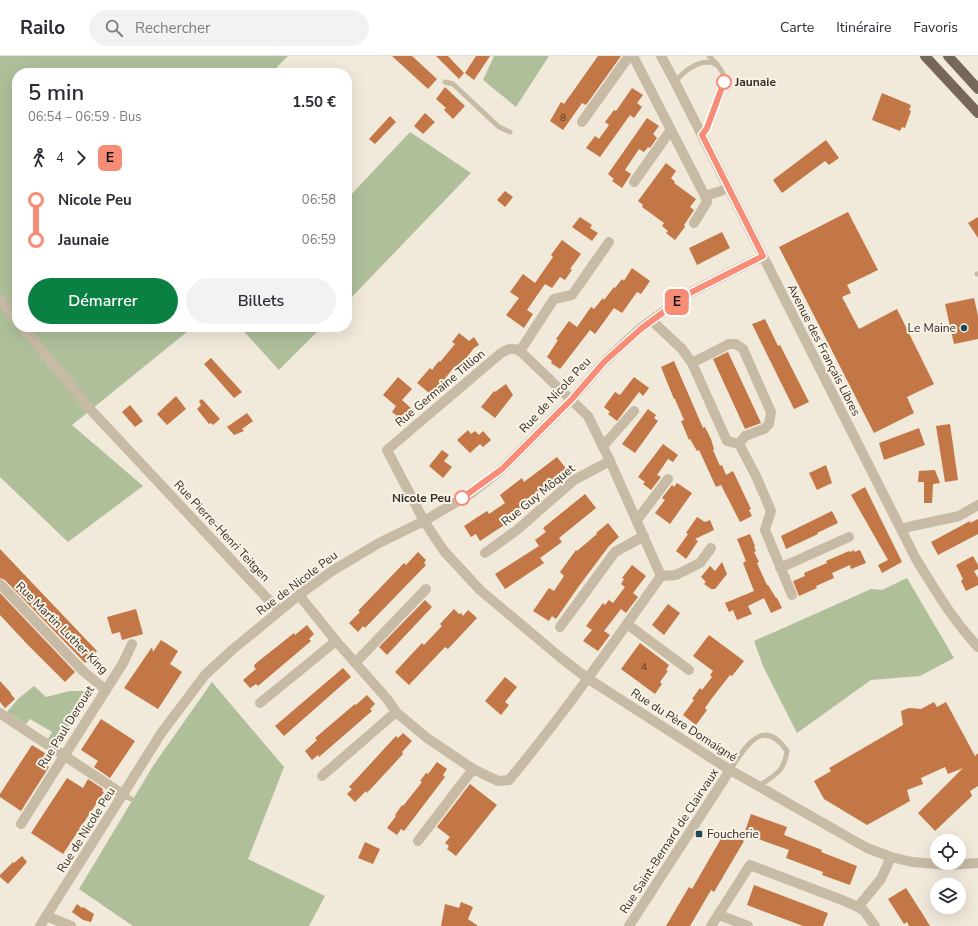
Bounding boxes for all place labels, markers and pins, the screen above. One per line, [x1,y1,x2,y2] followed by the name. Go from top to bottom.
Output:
[716,74,732,90] marker: Jaunaie
[734,74,776,90] place label: Jaunaie
[907,320,956,336] place label: Le Maine
[959,323,969,333] marker: Le Maine
[392,490,451,506] place label: Nicole Peu
[454,490,470,506] marker: Nicole Peu
[707,826,759,842] place label: Foucherie
[694,829,704,839] marker: Foucherie

